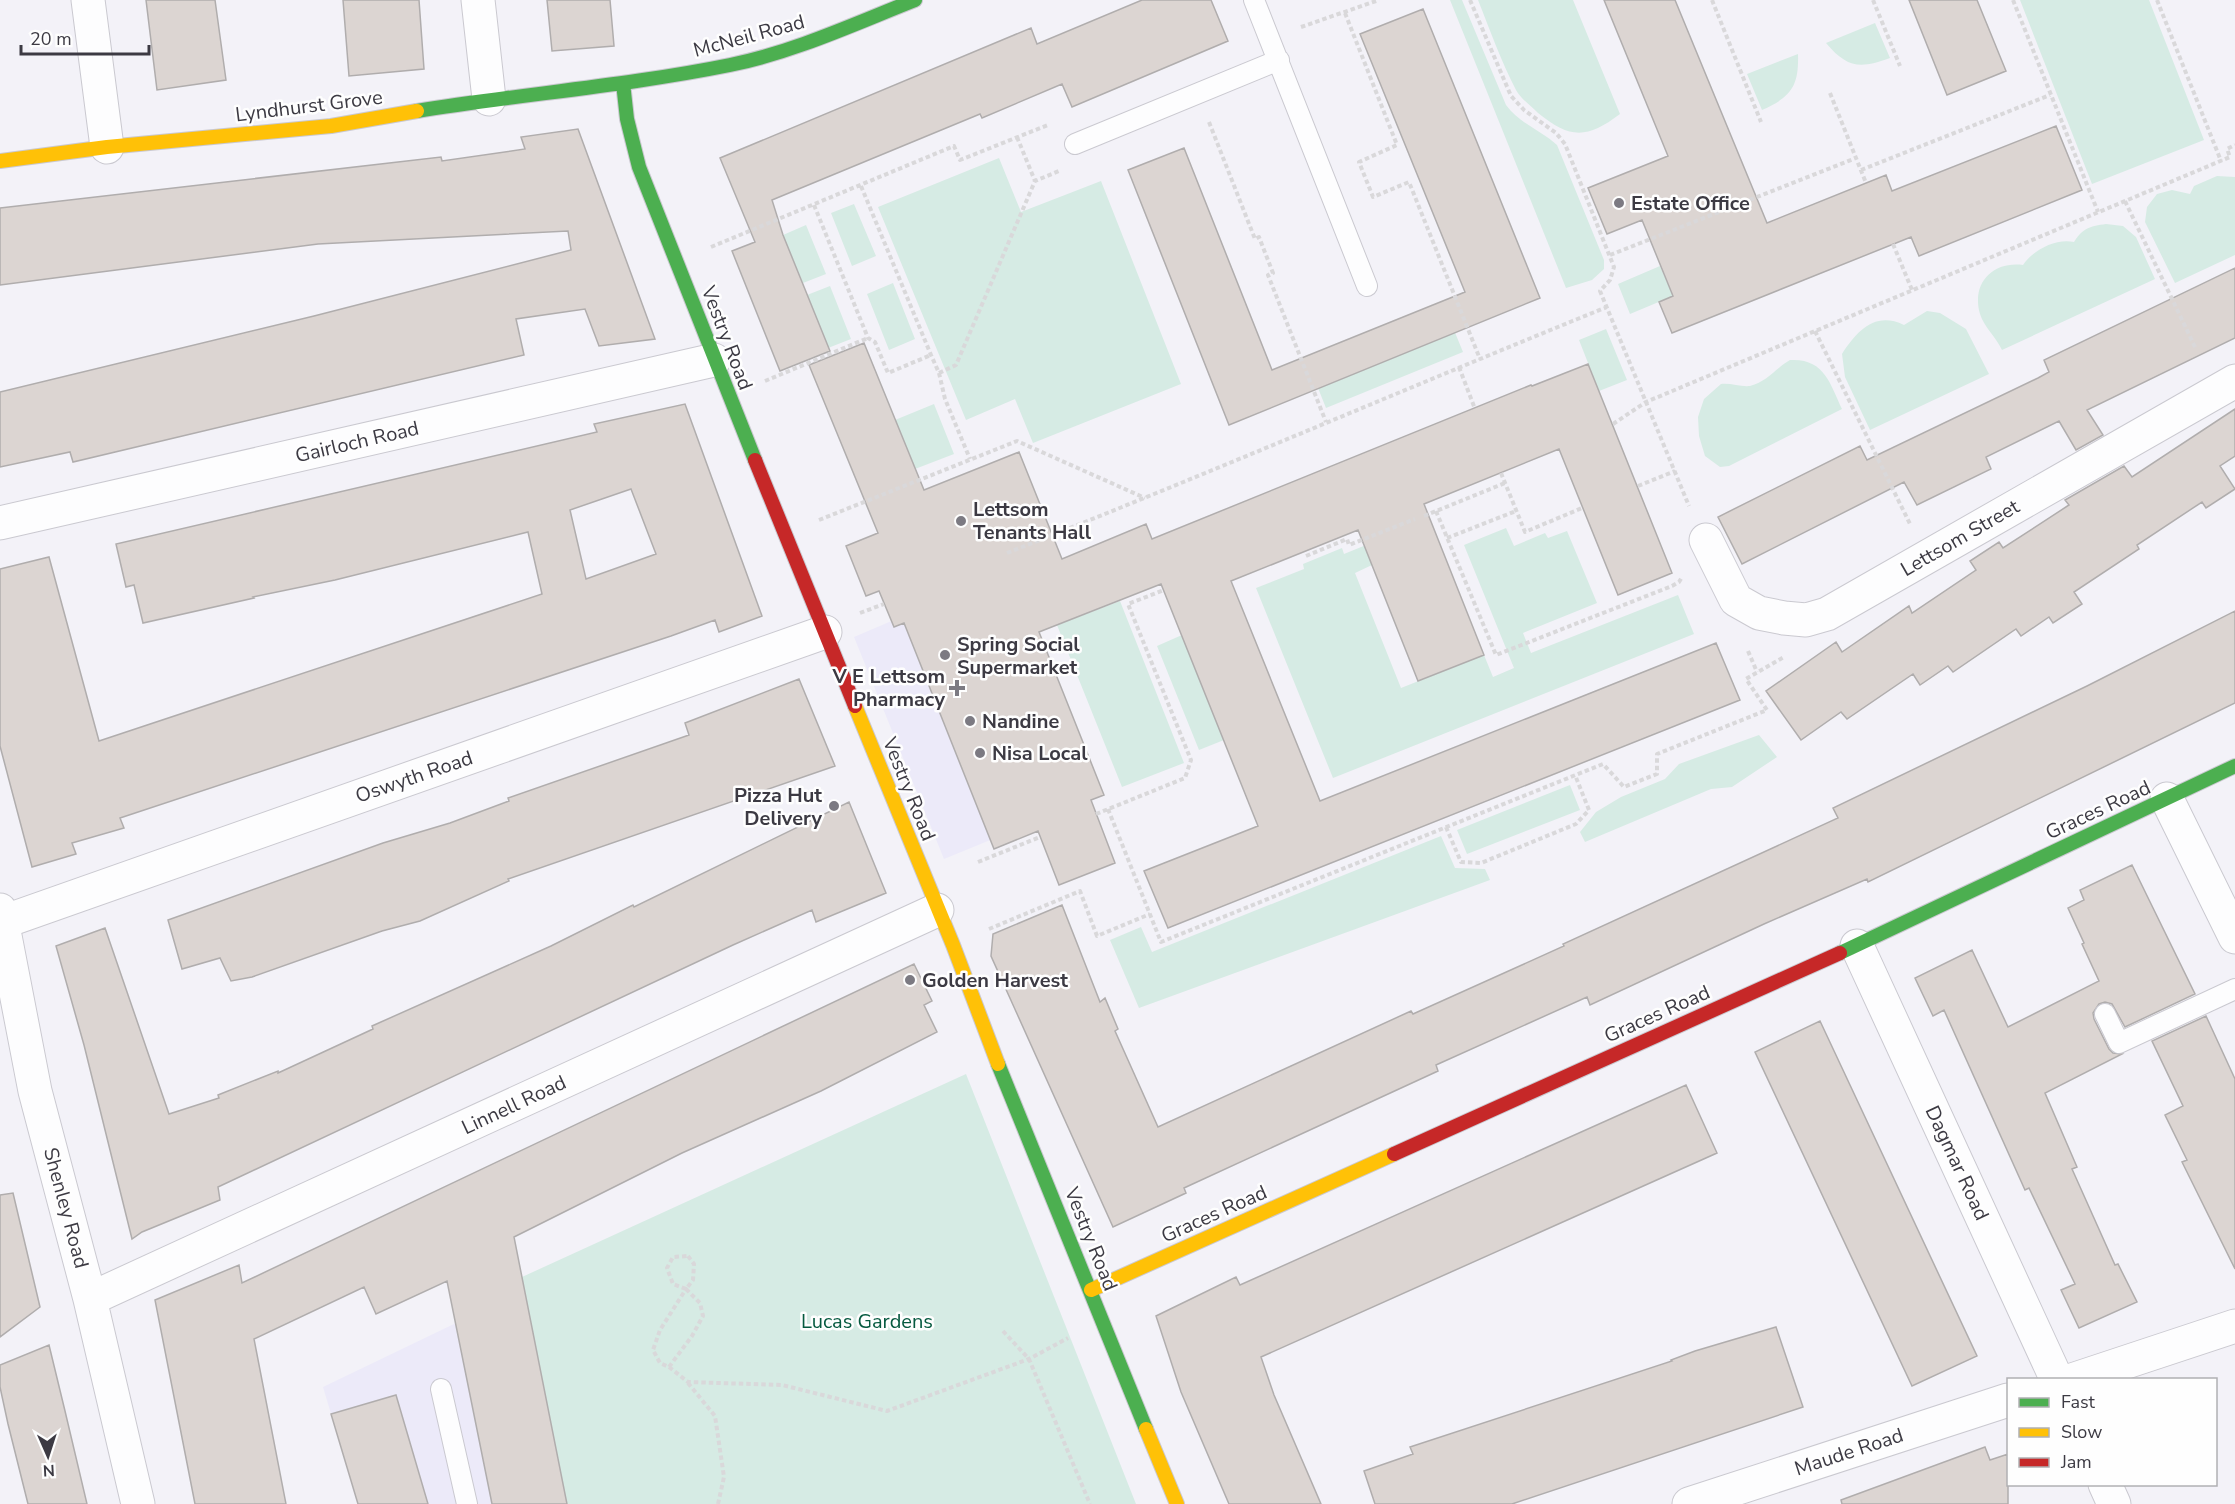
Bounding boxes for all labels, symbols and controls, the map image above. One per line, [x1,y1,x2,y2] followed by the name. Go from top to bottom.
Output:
[690,8,808,64] street label: McNeil Road
[21,18,148,56] scale bar
[30,27,72,51] text: 20 m
[234,84,384,128] street label: Lyndhurst Grove
[1631,190,1750,217] place label: Estate Office
[1612,196,1626,210] marker: Estate Office
[694,281,759,394] street label: Vestry Road
[293,415,421,469] street label: Gairloch Road
[1896,493,2025,583] street label: Lettsom Street
[973,496,1092,546] place label: Lettsom Tenants Hall
[954,514,968,528] marker: Lettsom Tenants Hall
[957,631,1080,681] place label: Spring Social Supermarket
[938,648,952,662] marker: Spring Social Supermarket
[831,663,945,713] place label: V E Lettsom Pharmacy
[950,681,964,695] marker: V E Lettsom Pharmacy
[982,708,1059,735] place label: Nandine
[963,714,977,728] marker: Nandine
[876,732,942,845] street label: Vestry Road
[992,740,1088,767] place label: Nisa Local
[352,744,476,810] street label: Oswyth Road
[973,746,987,760] marker: Nisa Local
[2041,774,2155,846] street label: Graces Road
[734,782,822,832] place label: Pizza Hut Delivery
[827,799,841,813] marker: Pizza Hut Delivery
[922,967,1068,994] place label: Golden Harvest
[903,973,917,987] marker: Golden Harvest
[1600,979,1714,1049] street label: Graces Road
[457,1069,571,1141] street label: Linnell Road
[1919,1101,1995,1225] street label: Dagmar Road
[37,1145,95,1271] street label: Shenley Road
[1157,1179,1271,1249] street label: Graces Road
[1058,1182,1124,1295] street label: Vestry Road
[801,1308,933,1335] park label: Lucas Gardens
[2007,1378,2217,1486] legend
[2061,1390,2096,1414] text: Fast
[2061,1420,2102,1444] text: Slow
[1791,1422,1907,1482] street label: Maude Road
[18,1426,78,1486] north arrow
[2060,1450,2092,1474] text: Jam
[42,1459,55,1481] text: N

